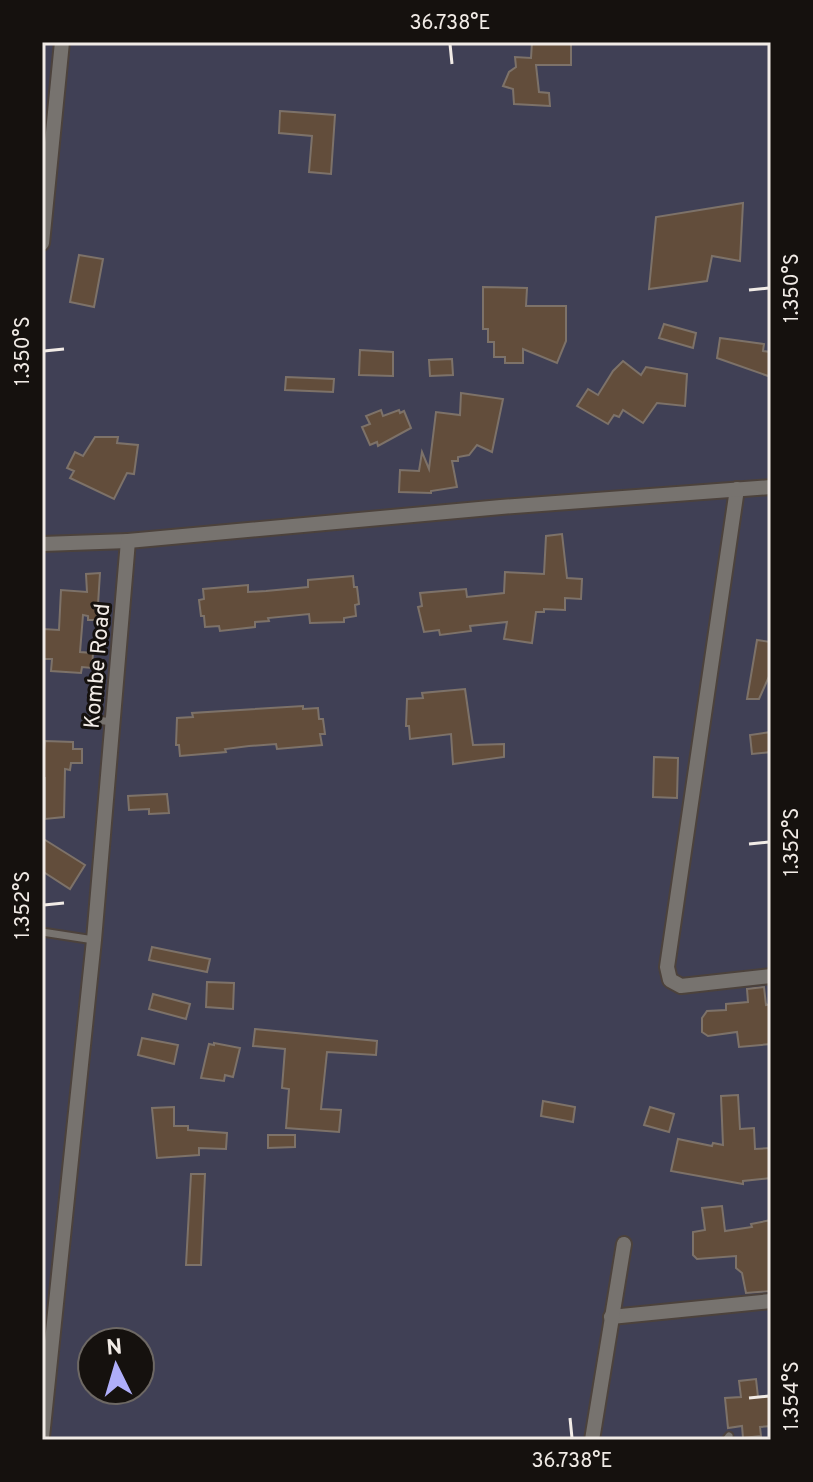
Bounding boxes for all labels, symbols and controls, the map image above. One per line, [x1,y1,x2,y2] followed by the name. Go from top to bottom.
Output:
[409,11,491,37] text: 36.738°E
[780,253,806,323] text: 1.350°S
[11,316,37,386] text: 1.350°S
[80,603,117,730] street label: Kombe Road
[780,808,806,876] text: 1.352°S
[11,871,37,939] text: 1.352°S
[76,1326,156,1406] north arrow
[105,1334,124,1363] text: N
[780,1361,806,1431] text: 1.354°S
[531,1449,613,1475] text: 36.738°E

